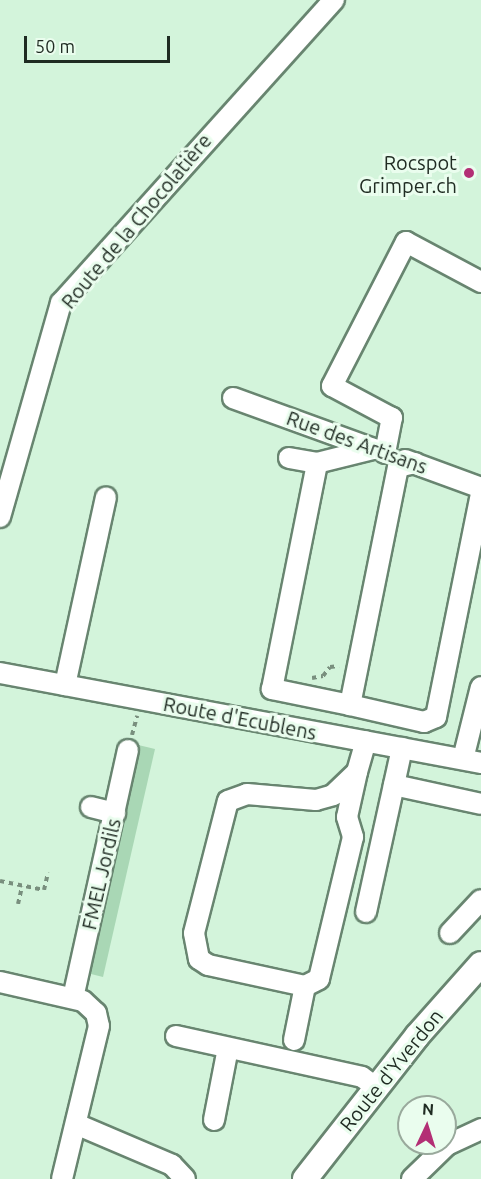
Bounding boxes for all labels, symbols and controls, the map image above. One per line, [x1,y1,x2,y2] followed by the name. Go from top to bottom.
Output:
[27,24,172,62] scale bar
[35,36,75,56] text: 50 m
[56,129,216,313] street label: Route de la Chocolatière
[359,150,457,197] place label: Rocspot Grimper.ch
[462,166,476,180] marker: Rocspot Grimper.ch
[283,405,431,479] street label: Rue des Artisans
[161,691,319,745] street label: Route d'Ecublens
[77,816,125,932] street label: FMEL Jordils
[334,1004,448,1136] street label: Route d'Yverdon
[397,1095,457,1155] north arrow
[422,1100,435,1118] text: N

